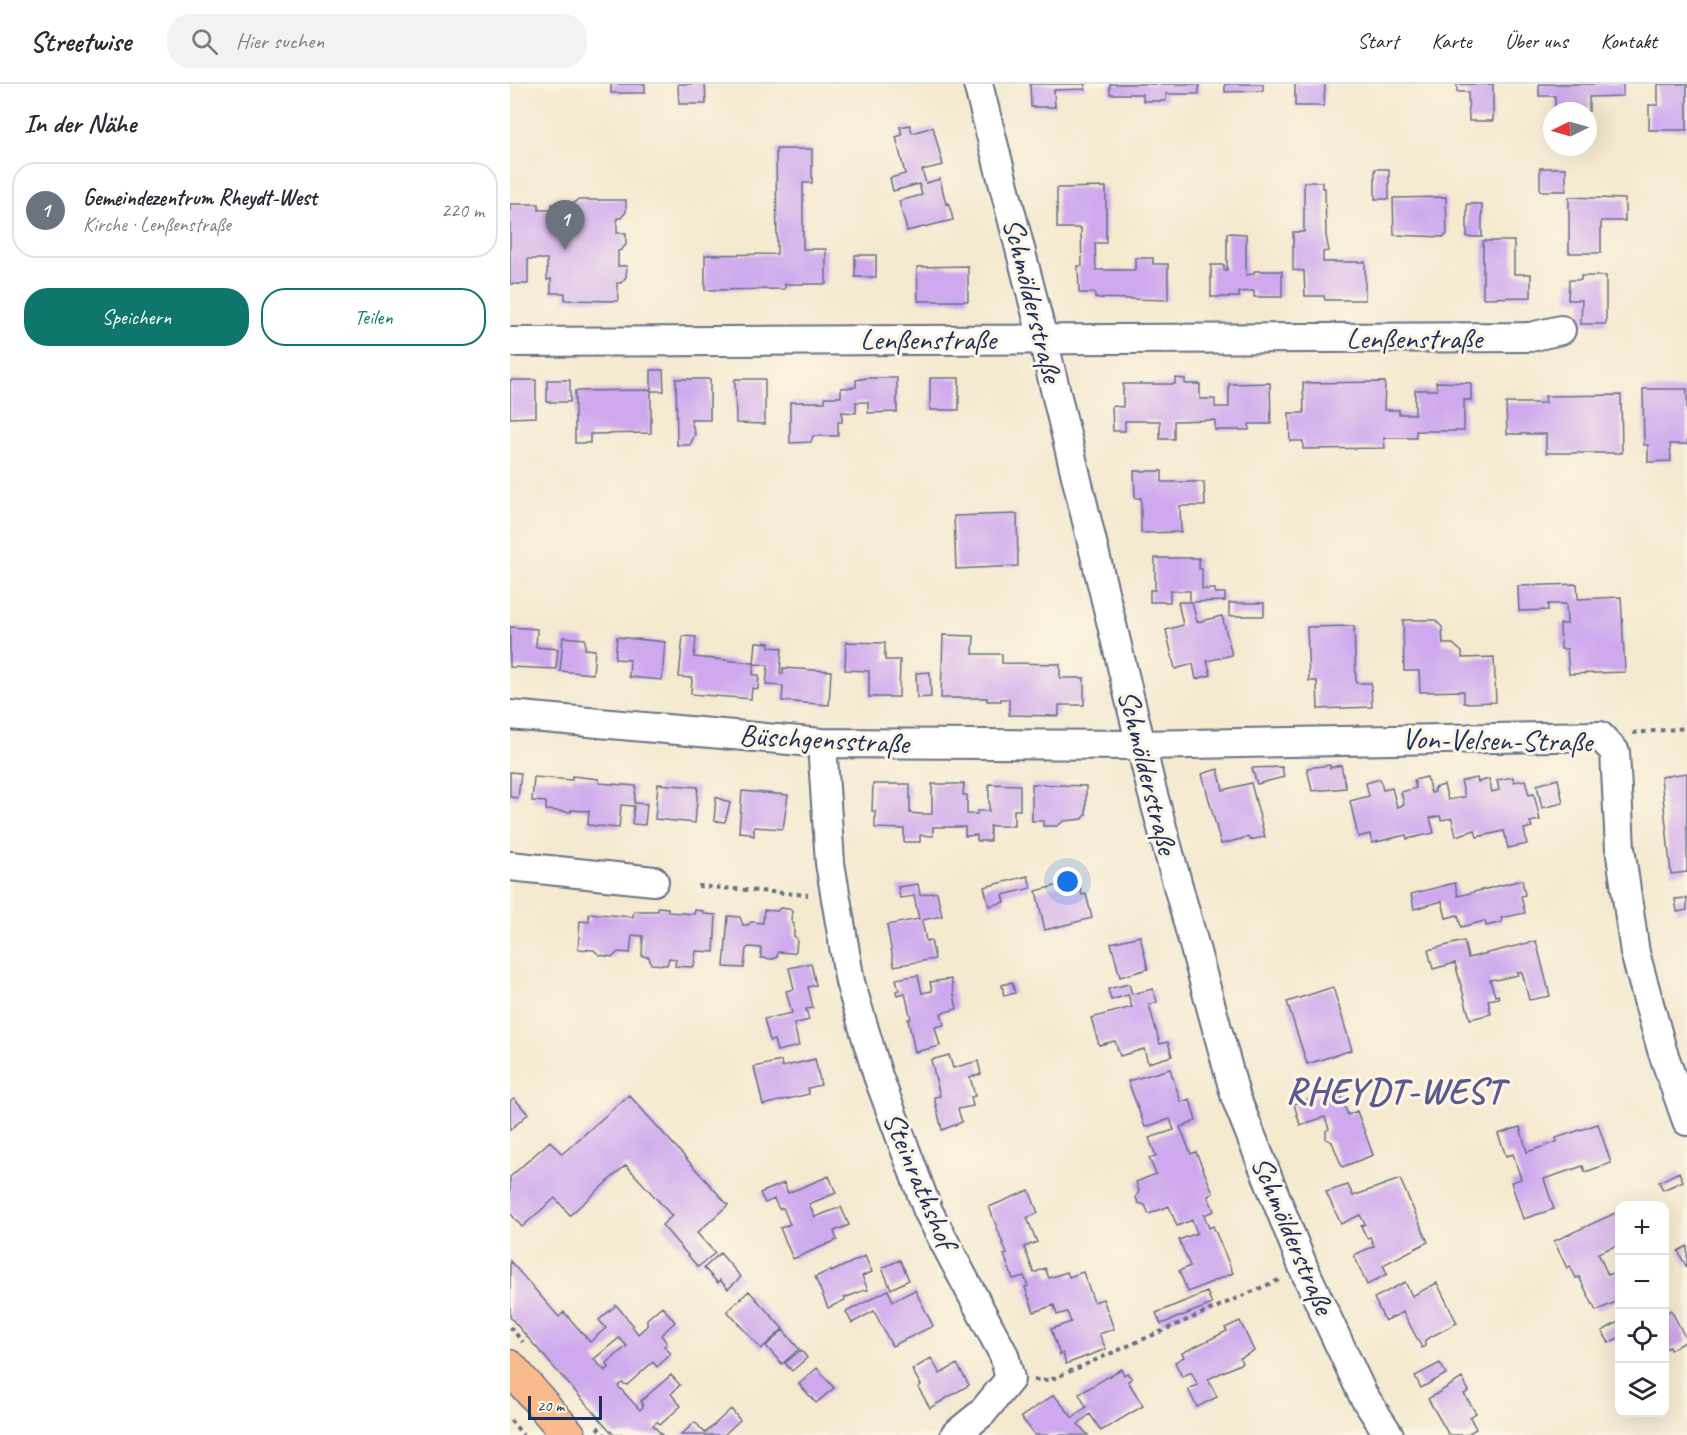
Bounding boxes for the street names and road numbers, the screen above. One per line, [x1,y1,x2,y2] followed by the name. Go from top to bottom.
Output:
[994,214,1072,388] street label: Schmölderstraße
[1346,319,1484,357] street label: Lenßenstraße
[860,320,998,358] street label: Lenßenstraße
[1109,686,1187,860] street label: Schmölderstraße
[738,716,912,763] street label: Büschgensstraße
[1401,719,1595,761] street label: Von-Velsen-Straße
[874,1106,968,1260] street label: Steinrathshof
[1243,1150,1344,1322] street label: Schmölderstraße

